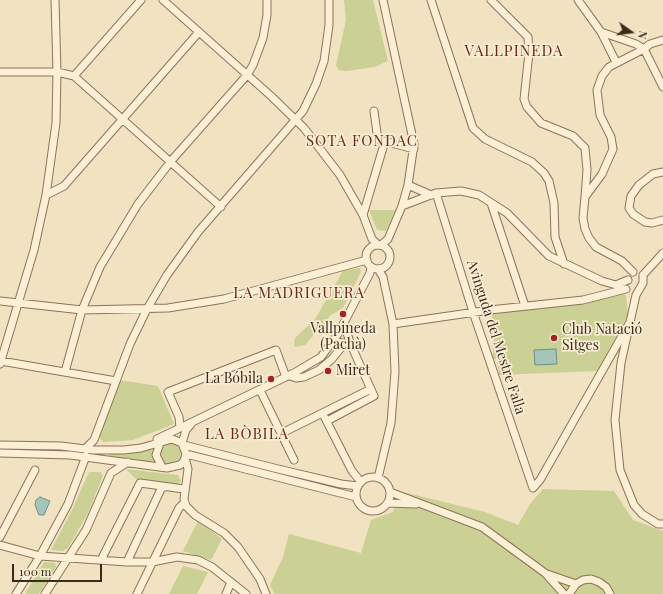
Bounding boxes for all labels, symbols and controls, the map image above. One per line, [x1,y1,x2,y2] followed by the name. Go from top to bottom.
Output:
[611,12,651,52] north arrow
[635,29,651,41] text: N
[465,42,563,60] district label: VALLPINEDA
[306,132,418,150] district label: SOTA FONDAC
[463,258,529,416] street label: Avinguda del Mestre Falla
[233,284,365,302] district label: LA MADRIGUERA
[338,309,348,319] marker: Vallpineda (Pachà)
[310,321,376,354] place label: Vallpineda (Pachà)
[562,322,642,354] place label: Club Natació Sitges
[549,333,559,343] marker: Club Natació Sitges
[336,363,370,379] place label: Miret
[323,366,333,376] marker: Miret
[205,371,263,387] place label: La Bóbila
[266,374,276,384] marker: La Bóbila
[205,425,289,443] district label: LA BÒBILA
[14,556,104,582] scale bar
[19,563,51,579] text: 100 m

